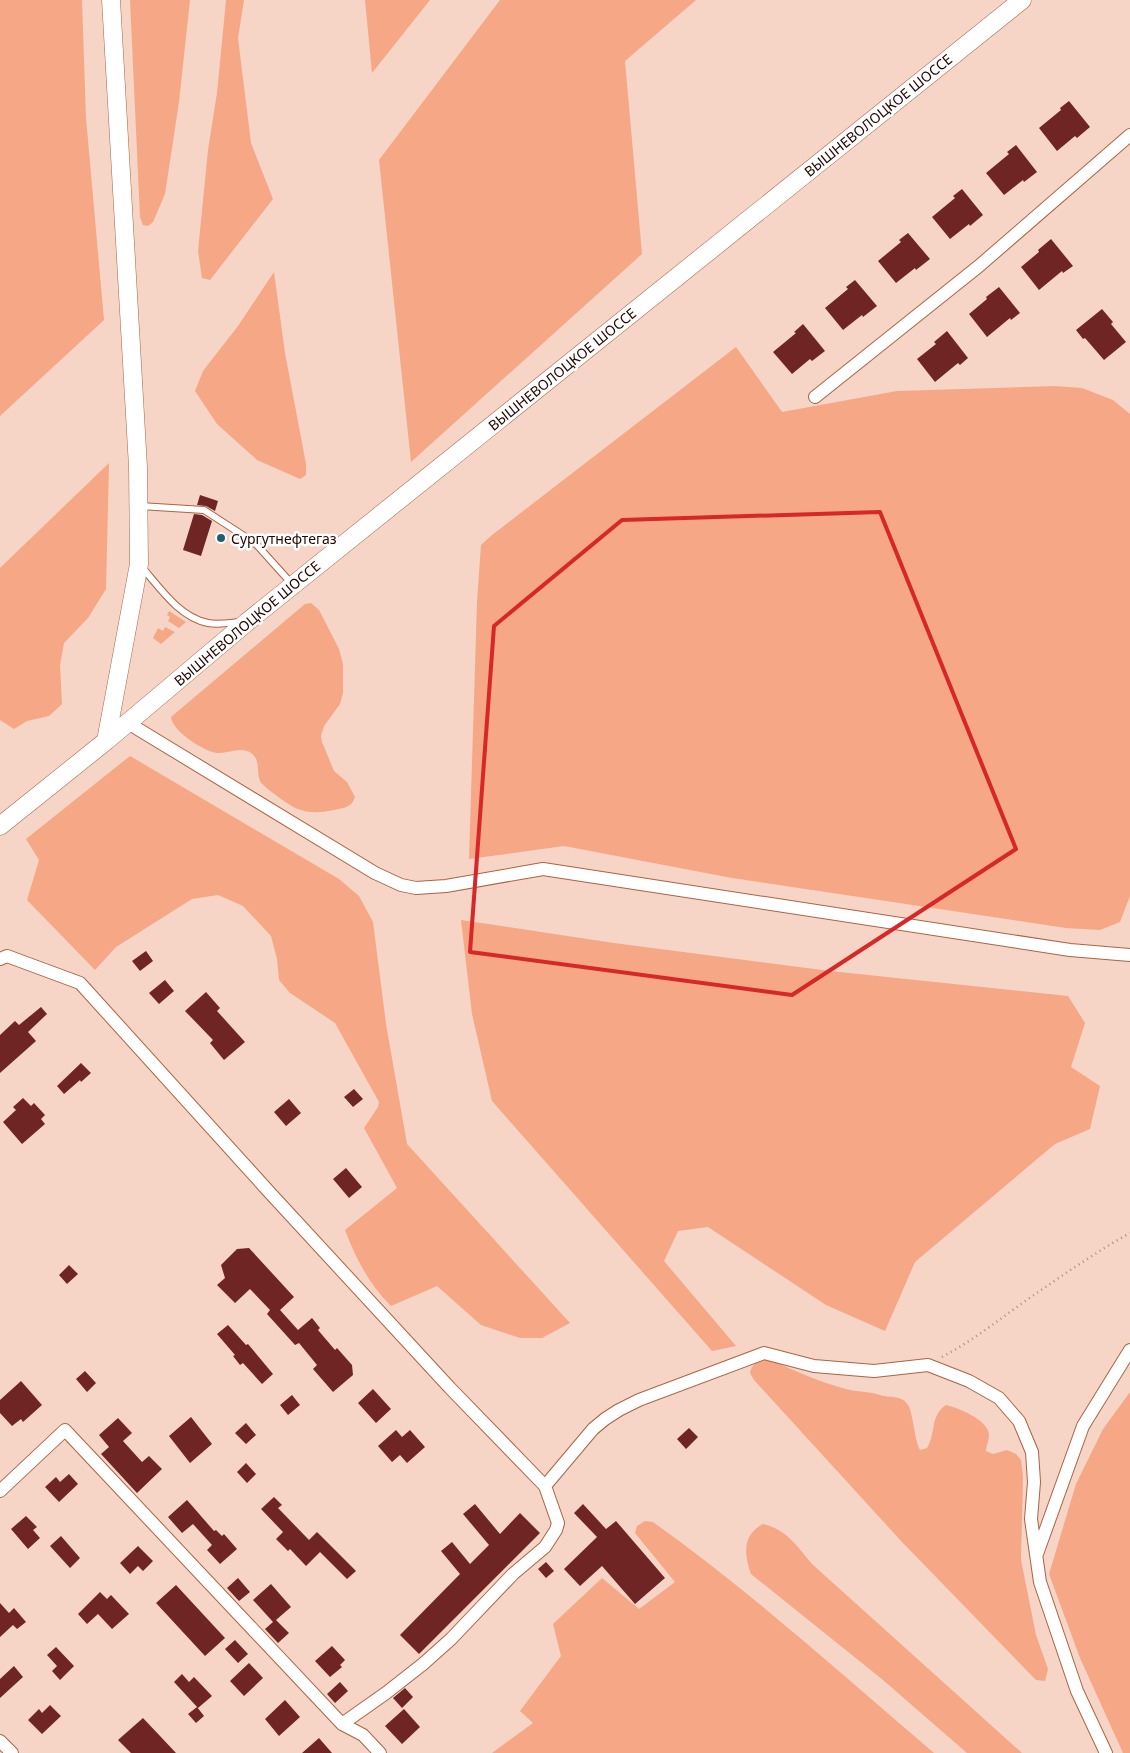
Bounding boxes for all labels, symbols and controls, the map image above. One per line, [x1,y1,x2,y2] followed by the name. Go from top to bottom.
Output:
[800,49,956,181] street label: ВЫШНЕВОЛОЦКОЕ ШОССЕ
[484,303,640,435] street label: ВЫШНЕВОЛОЦКОЕ ШОССЕ
[231,529,337,548] place label: Сургутнефтегаз
[215,532,227,544] marker: Сургутнефтегаз
[170,556,324,690] street label: ВЫШНЕВОЛОЦКОЕ ШОССЕ

